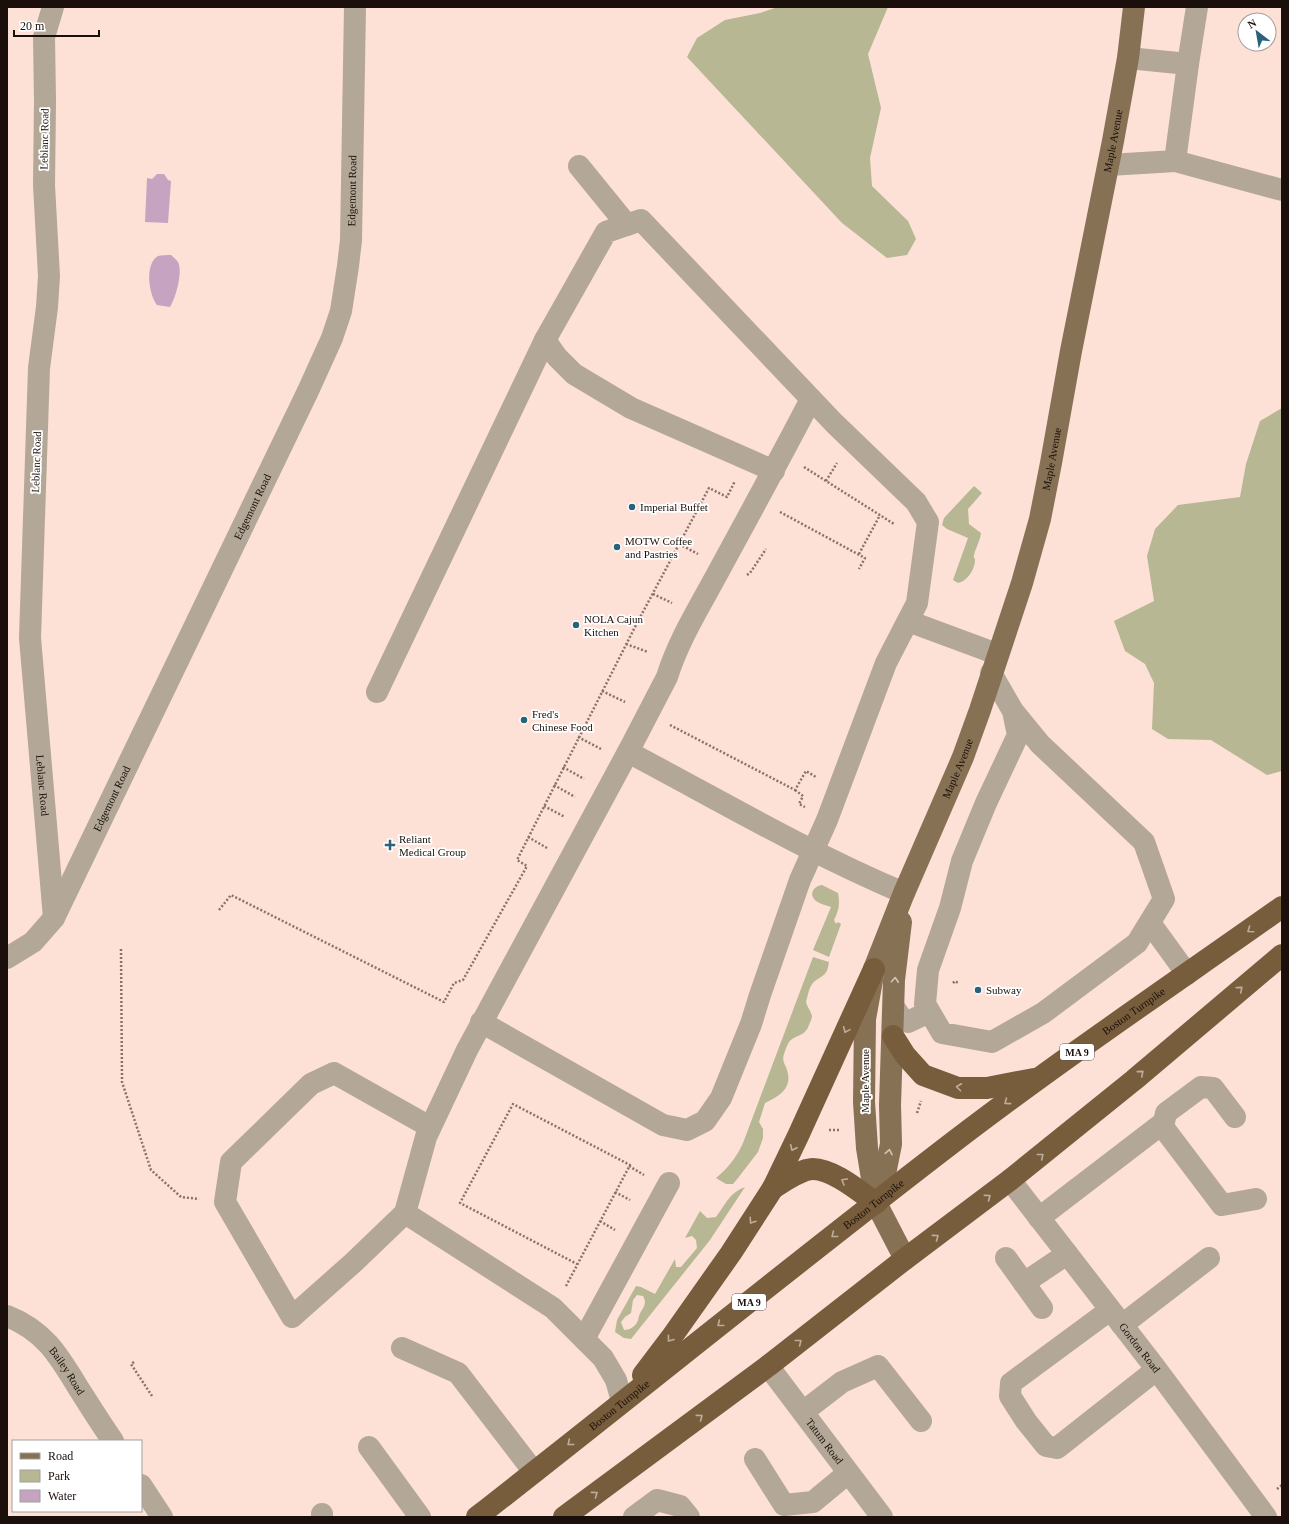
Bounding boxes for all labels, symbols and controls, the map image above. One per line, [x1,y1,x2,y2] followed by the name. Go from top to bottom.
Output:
[14,12,99,38] scale bar
[1237,12,1277,52] north arrow
[1245,16,1258,31] text: N
[20,19,45,33] text: 20 m
[37,108,51,170] street label: Leblanc Road
[1101,108,1125,173] street label: Maple Avenue
[345,155,358,227] street label: Edgemont Road
[1040,426,1063,491] street label: Maple Avenue
[29,431,43,493] street label: Leblanc Road
[231,472,273,541] street label: Edgemont Road
[640,501,708,513] place label: Imperial Buffet
[627,502,637,512] marker: Imperial Buffet
[625,535,692,560] place label: MOTW Coffee and Pastries
[612,542,622,552] marker: MOTW Coffee and Pastries
[584,613,643,638] place label: NOLA Cajun Kitchen
[571,620,581,630] marker: NOLA Cajun Kitchen
[532,708,593,733] place label: Fred's Chinese Food
[519,715,529,725] marker: Fred's Chinese Food
[940,737,975,800] street label: Maple Avenue
[34,754,51,817] street label: Leblanc Road
[91,763,133,833] street label: Edgemont Road
[399,833,466,858] place label: Reliant Medical Group
[384,839,396,851] marker: Reliant Medical Group
[1247,925,1254,933] one-way arrow
[890,977,899,983] one-way arrow
[986,984,1022,996] place label: Subway
[973,985,983,995] marker: Subway
[1100,985,1167,1037] street label: Boston Turnpike
[1236,987,1243,994] one-way arrow
[843,1026,851,1033] one-way arrow
[1060,1044,1094,1060] road number: MA 9
[859,1049,871,1113] street label: Maple Avenue
[1137,1071,1144,1078] one-way arrow
[956,1083,962,1092] one-way arrow
[1004,1097,1011,1105] one-way arrow
[790,1144,798,1152] one-way arrow
[884,1149,893,1155] one-way arrow
[1036,1154,1043,1161] one-way arrow
[841,1177,906,1231] street label: Boston Turnpike
[841,1178,848,1185] one-way arrow
[984,1194,991,1202] one-way arrow
[750,1216,757,1223] one-way arrow
[831,1231,838,1238] one-way arrow
[931,1235,938,1242] one-way arrow
[732,1294,766,1310] road number: MA 9
[718,1319,725,1326] one-way arrow
[1117,1320,1163,1375] street label: Gordon Road
[667,1335,675,1342] one-way arrow
[794,1340,801,1347] one-way arrow
[47,1344,87,1397] street label: Bailey Road
[587,1377,652,1433] street label: Boston Turnpike
[695,1415,702,1422] one-way arrow
[804,1416,846,1467] street label: Tatum Road
[567,1439,575,1446] one-way arrow
[12,1440,142,1512] legend
[48,1449,73,1463] text: Road
[48,1469,70,1483] text: Park
[48,1489,76,1503] text: Water
[591,1491,598,1499] one-way arrow

